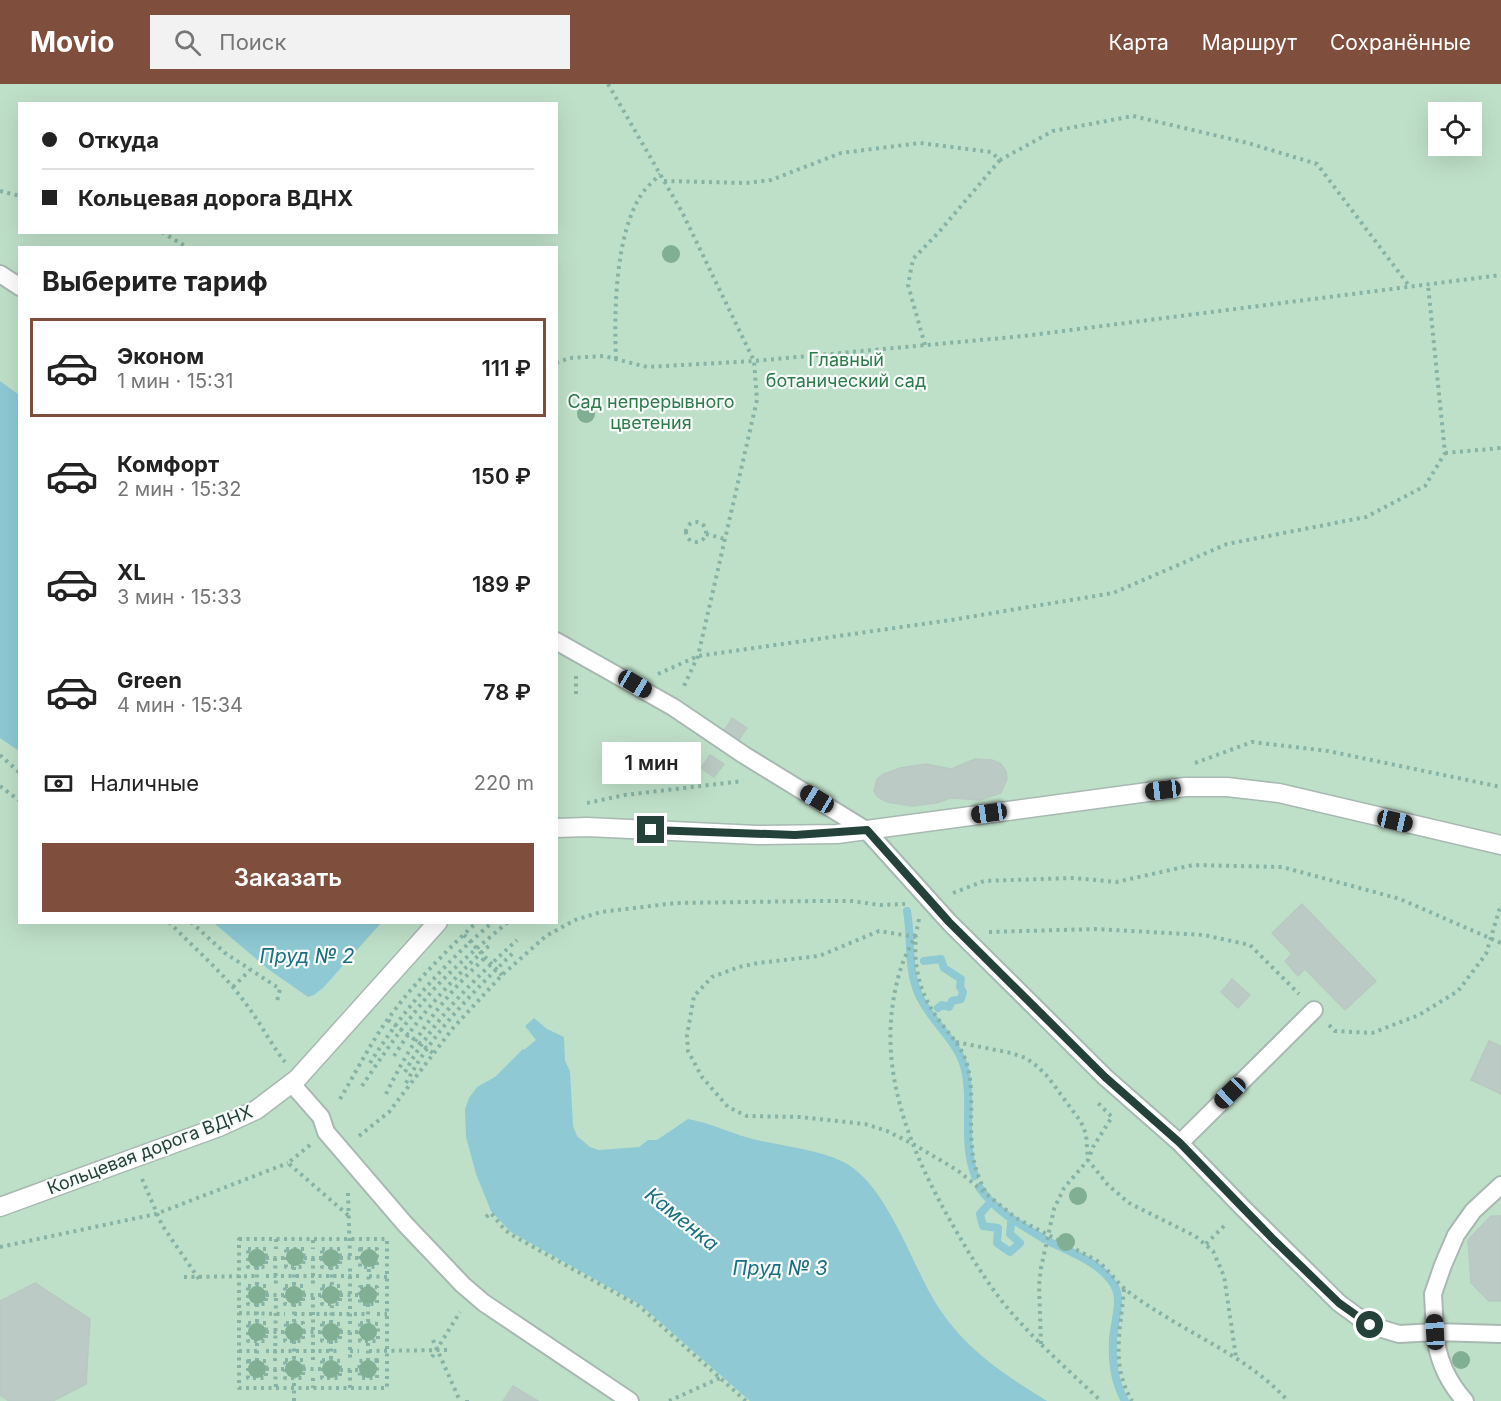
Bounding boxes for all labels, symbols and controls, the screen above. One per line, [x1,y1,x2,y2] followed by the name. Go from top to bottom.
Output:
[150,15,570,69] search box
[30,25,114,59] text: Movio
[171,26,204,59] icon: search
[219,29,286,55] text: Поиск
[1108,30,1169,55] text: Карта
[1202,30,1297,55] text: Маршрут
[1330,30,1471,55] text: Сохранённые
[1428,102,1482,156] map controls
[1428,102,1482,156] button: locate
[78,127,159,153] text: Откуда
[78,185,353,211] text: Кольцевая дорога ВДНХ
[42,265,268,298] text: Выберите тариф
[45,341,99,395] icon: car
[117,343,204,369] text: Эконом
[766,349,926,391] park label: Главный ботанический сад
[482,355,531,381] text: 111 ₽
[117,369,233,393] text: 1 мин · 15:31
[567,391,735,433] park label: Сад непрерывного цветения
[45,449,99,503] icon: car
[117,451,219,477] text: Комфорт
[472,463,531,489] text: 150 ₽
[117,477,242,501] text: 2 мин · 15:32
[45,557,99,611] icon: car
[117,559,146,585] text: XL
[472,571,531,597] text: 189 ₽
[117,585,242,609] text: 3 мин · 15:33
[45,665,99,719] icon: car
[117,667,182,693] text: Green
[615,667,655,701] car
[483,679,531,705] text: 78 ₽
[117,693,243,717] text: 4 мин · 15:34
[602,743,700,785] callout: 1 мин
[625,751,678,775] text: 1 мин
[42,767,75,800] icon: cash
[90,770,199,796] text: Наличные
[474,771,534,795] text: 220 m
[1144,779,1182,801] car
[797,782,837,816] car
[970,802,1008,824] car
[1375,808,1415,834] car
[637,816,664,843] route end
[42,843,534,912] button: Заказать
[260,944,354,968] water label: Пруд № 2
[1211,1074,1249,1112] car
[44,1101,255,1198] street label: Кольцевая дорога ВДНХ
[640,1182,724,1256] water label: Каменка
[732,1256,828,1280] water label: Пруд № 3
[1356,1311,1383,1338] route start
[1425,1314,1445,1350] car

